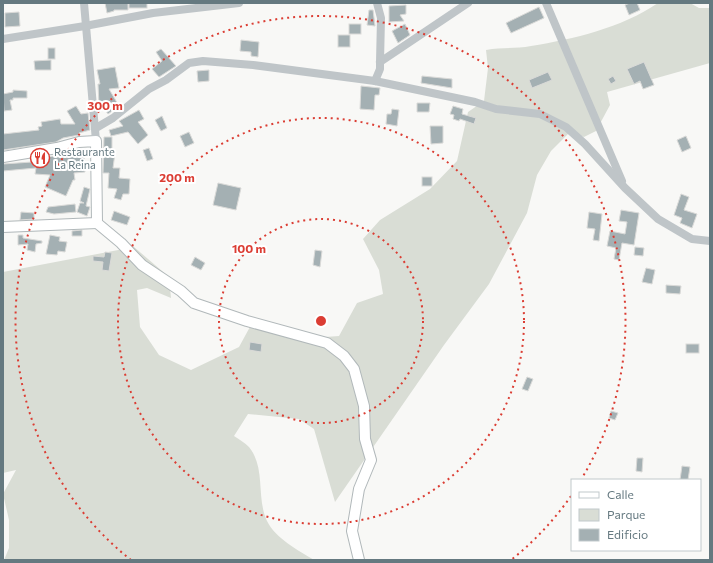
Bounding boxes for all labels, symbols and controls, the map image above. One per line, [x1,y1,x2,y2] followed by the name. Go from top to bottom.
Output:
[87,98,123,112] text: 300 m
[54,145,115,171] place label: Restaurante La Reina
[29,147,51,169] restaurant icon: Restaurante La Reina
[159,170,195,184] text: 200 m
[232,241,266,255] text: 100 m
[314,314,328,328] centre of rings
[571,479,701,551] legend
[607,487,634,501] text: Calle
[607,507,645,521] text: Parque
[607,527,648,541] text: Edificio

